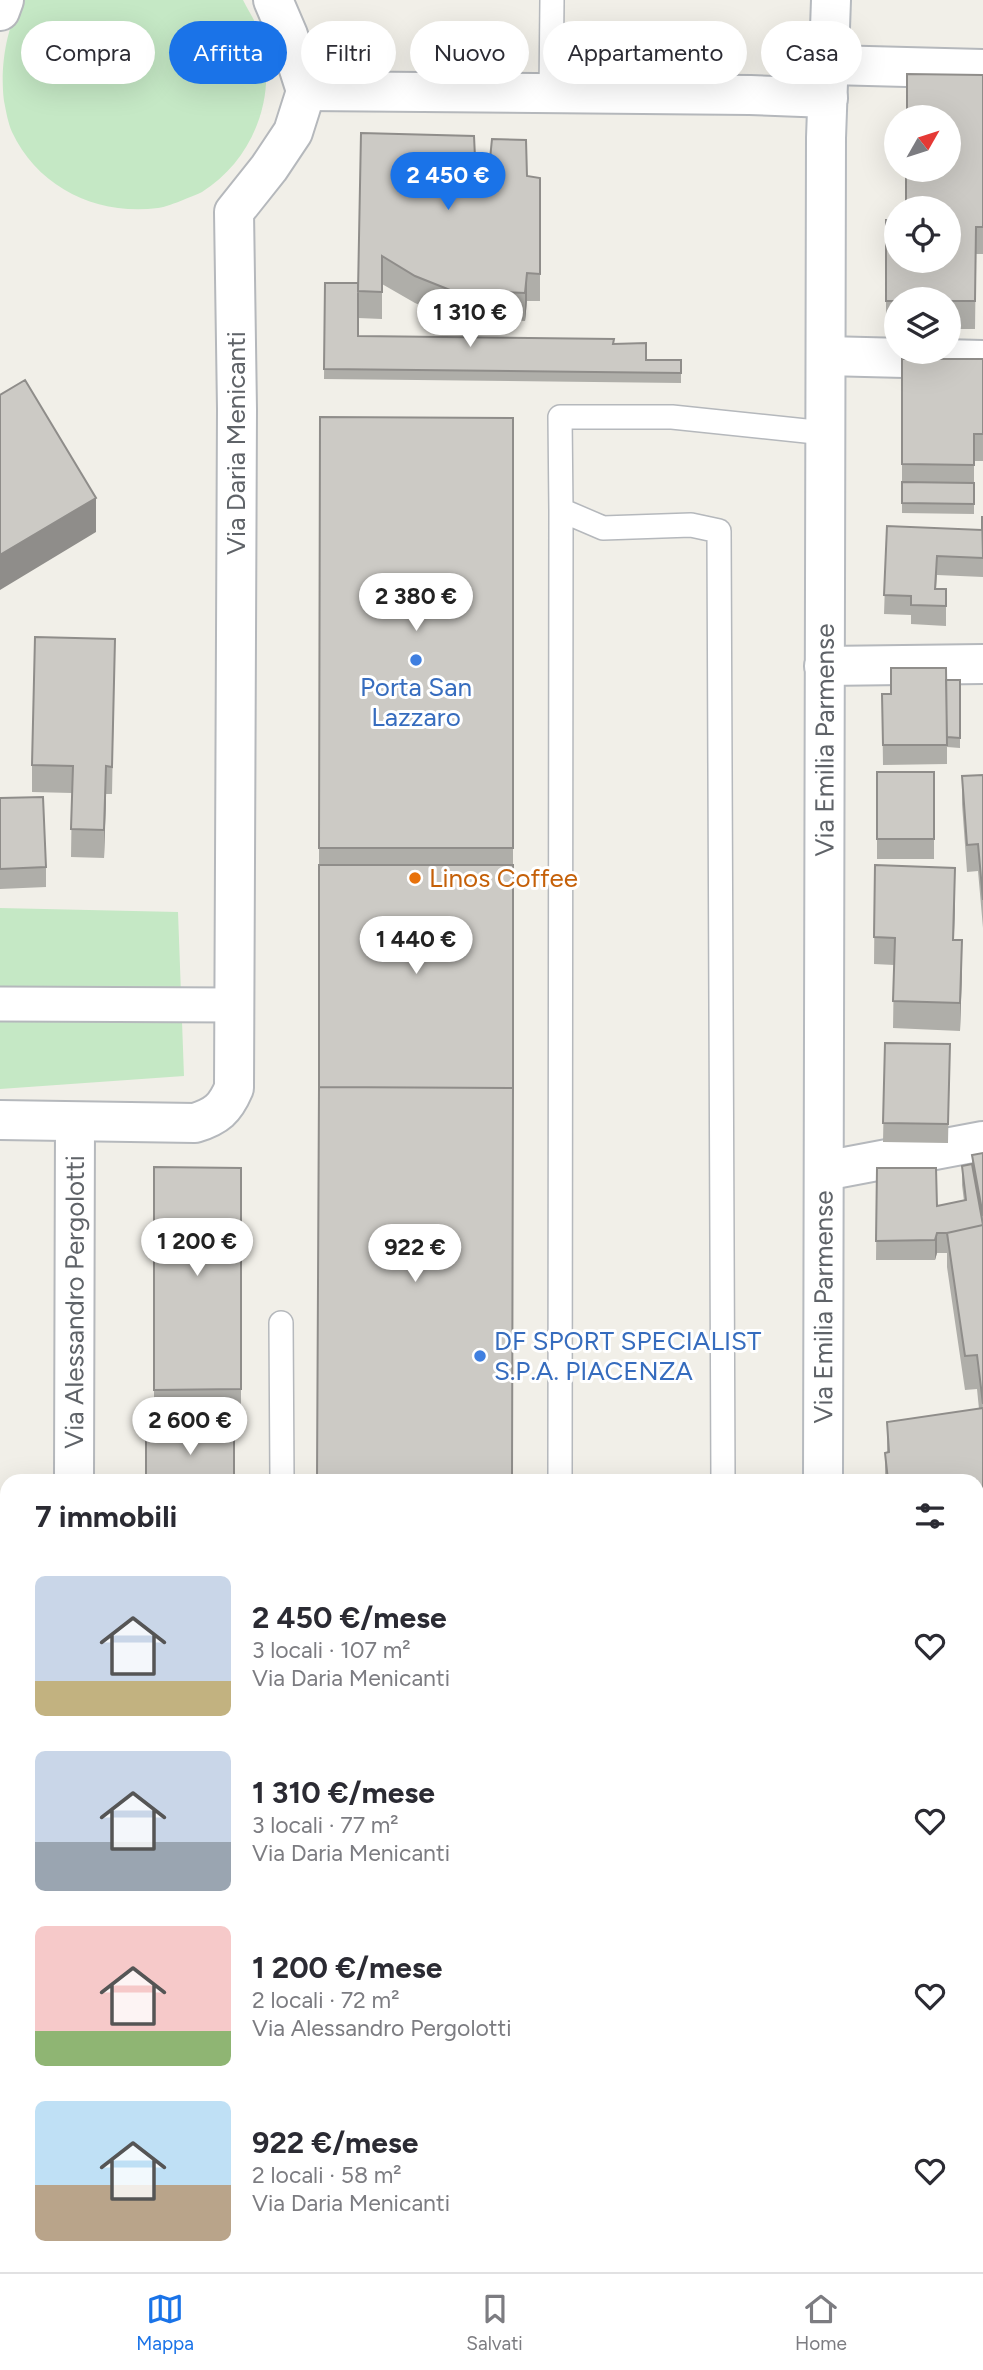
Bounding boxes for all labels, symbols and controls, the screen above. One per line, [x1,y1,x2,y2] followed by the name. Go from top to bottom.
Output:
[21,21,155,84] chip: Compra
[169,21,287,84] chip: Affitta
[301,21,396,84] chip: Filtri
[410,21,529,84] chip: Nuovo
[543,21,747,84] chip: Appartamento
[761,21,862,84] chip: Casa
[884,105,961,182] north arrow
[884,105,961,364] map controls
[383,152,513,212] pin: 2 450 €
[406,161,490,189] text: 2 450 €
[884,196,961,273] button: locate
[884,287,961,364] button: layers
[405,290,535,349] pin: 1 310 €
[433,298,507,326] text: 1 310 €
[220,331,252,555] street label: Via Daria Menicanti
[351,574,481,633] pin: 2 380 €
[375,582,457,610] text: 2 380 €
[808,624,841,856] street label: Via Emilia Parmense
[408,652,424,668] marker: Porta San Lazzaro
[360,671,472,733] place label: Porta San Lazzaro
[429,862,578,894] place label: Linos Coffee
[407,870,423,886] marker: Linos Coffee
[351,916,481,976] pin: 1 440 €
[376,925,456,953] text: 1 440 €
[58,1155,91,1449] street label: Via Alessandro Pergolotti
[807,1191,840,1423] street label: Via Emilia Parmense
[132,1218,262,1278] pin: 1 200 €
[366,1224,464,1284] pin: 922 €
[157,1227,237,1255] text: 1 200 €
[384,1233,446,1261] text: 922 €
[494,1325,762,1387] place label: DF SPORT SPECIALIST S.P.A. PIACENZA
[472,1348,488,1364] marker: DF SPORT SPECIALIST S.P.A. PIACENZA
[125,1398,255,1457] pin: 2 600 €
[148,1406,232,1434] text: 2 600 €
[911,1497,949,1535] icon: filters
[35,1498,177,1535] text: 7 immobili
[252,1599,447,1636] text: 2 450 €/mese
[91,1604,175,1688] icon: home
[911,1627,949,1665] icon: heart
[252,1636,411,1664] text: 3 locali · 107 m²
[252,1664,450,1692] text: Via Daria Menicanti
[252,1774,435,1811] text: 1 310 €/mese
[91,1779,175,1863] icon: home
[911,1802,949,1840] icon: heart
[252,1811,399,1839] text: 3 locali · 77 m²
[252,1839,450,1867] text: Via Daria Menicanti
[252,1949,442,1986] text: 1 200 €/mese
[91,1954,175,2038] icon: home
[911,1977,949,2015] icon: heart
[252,1986,399,2014] text: 2 locali · 72 m²
[252,2014,512,2042] text: Via Alessandro Pergolotti
[252,2124,418,2161] text: 922 €/mese
[91,2129,175,2213] icon: home
[911,2152,949,2190] icon: heart
[252,2161,402,2189] text: 2 locali · 58 m²
[252,2189,450,2217] text: Via Daria Menicanti
[136,2290,194,2355] tab: Mappa
[466,2290,523,2355] tab: Salvati
[795,2290,847,2355] tab: Home

